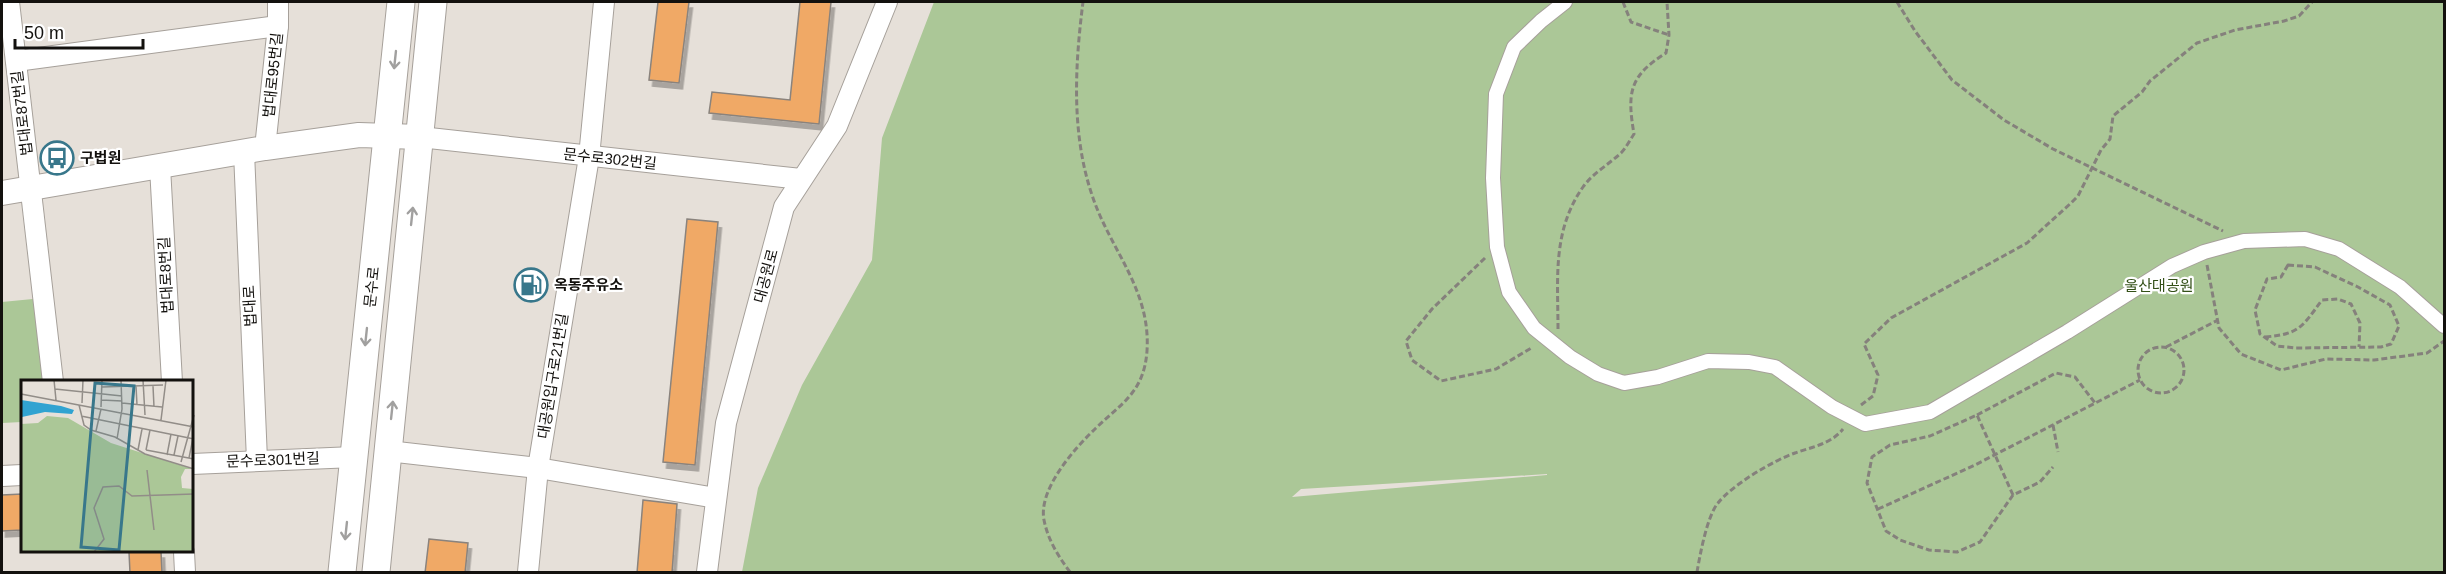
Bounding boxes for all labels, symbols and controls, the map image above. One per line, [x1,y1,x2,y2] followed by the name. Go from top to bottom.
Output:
[15,12,142,50] scale bar
[24,23,64,43] text: 50 m
[260,31,285,118] street label: 법대로95번길
[389,49,400,69] one-way arrow
[8,70,35,157] street label: 법대로87번길
[39,140,75,176] bus stop icon: 구법원
[562,145,658,172] street label: 문수로302번길
[80,149,121,166] place label: 구법원
[407,206,418,226] one-way arrow
[155,236,176,314] street label: 법대로8번길
[750,247,781,305] street label: 대공원로
[361,265,382,308] street label: 문수로
[513,267,549,303] fuel station icon: 옥동주유소
[554,276,623,293] place label: 옥동주유소
[2124,277,2194,294] park label: 울산대공원
[240,285,259,327] street label: 법대로
[534,312,571,440] street label: 대공원입구로21번길
[360,327,371,347] one-way arrow
[21,380,194,553] inset map
[387,400,398,420] one-way arrow
[226,449,320,470] street label: 문수로301번길
[340,521,351,541] one-way arrow

